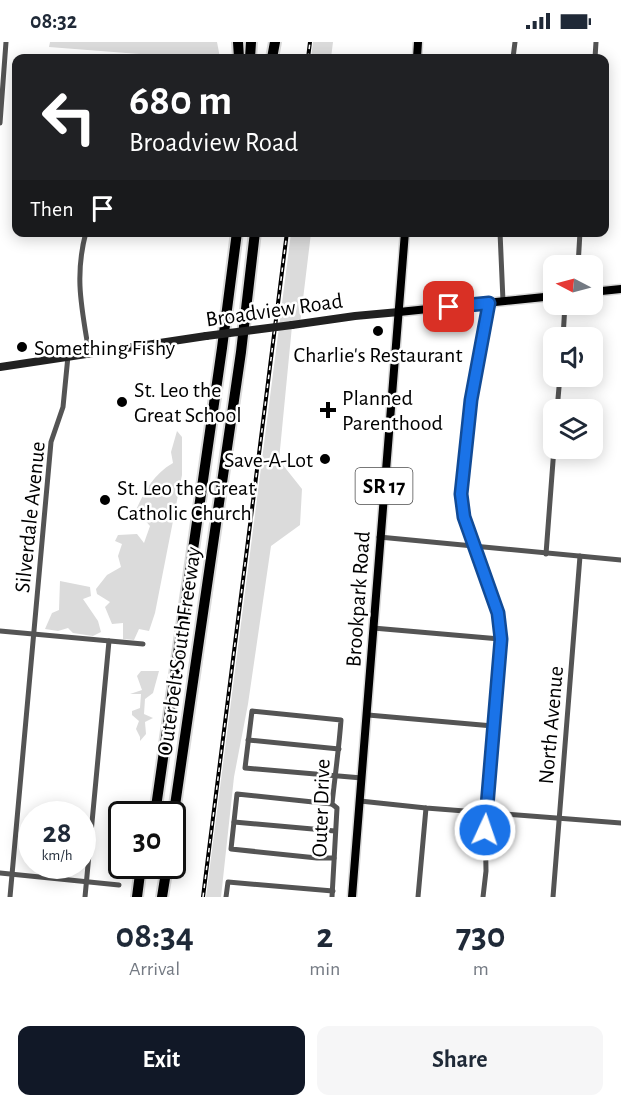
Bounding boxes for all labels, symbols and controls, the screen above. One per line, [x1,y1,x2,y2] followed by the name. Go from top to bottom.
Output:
[30,10,77,32] text: 08:32
[30,78,108,156] icon: left
[129,80,232,122] text: 680 m
[129,129,298,156] text: Broadview Road
[86,192,119,225] icon: arrive
[30,198,74,220] text: Then
[543,255,603,315] north arrow
[543,255,603,459] map controls
[423,281,474,332] pin
[204,289,344,330] street label: Broadview Road
[432,290,465,323] icon: arrive
[371,324,385,338] marker: Charlie's Restaurant
[543,327,603,387] button: sound
[34,337,176,359] place label: Something Fishy
[15,340,29,354] marker: Something Fishy
[294,344,462,366] place label: Charlie's Restaurant
[134,379,242,426] place label: St. Leo the Great School
[342,387,443,434] place label: Planned Parenthood
[115,395,129,409] marker: St. Leo the Great School
[543,399,603,459] button: layers
[319,401,337,419] marker: Planned Parenthood
[11,440,49,594] street label: Silverdale Avenue
[224,449,313,471] place label: Save-A-Lot
[318,452,332,466] marker: Save-A-Lot
[356,468,412,504] road number: SR 17
[117,477,255,524] place label: St. Leo the Great Catholic Church
[98,493,112,507] marker: St. Leo the Great Catholic Church
[342,530,374,668] street label: Brookpark Road
[153,545,205,757] street label: Outerbelt South Freeway
[535,665,567,785] street label: North Avenue
[308,758,334,858] street label: Outer Drive
[453,798,517,862] position arrow
[108,801,186,879] speed limit sign: 30
[43,818,71,848] text: 28
[42,848,72,863] text: km/h
[115,918,194,954] text: 08:34
[316,918,333,954] text: 2
[456,918,506,954] text: 730
[129,959,180,979] text: Arrival
[309,959,340,979] text: min
[473,959,489,979] text: m
[18,1026,305,1095] button: Exit
[317,1026,603,1095] button: Share

